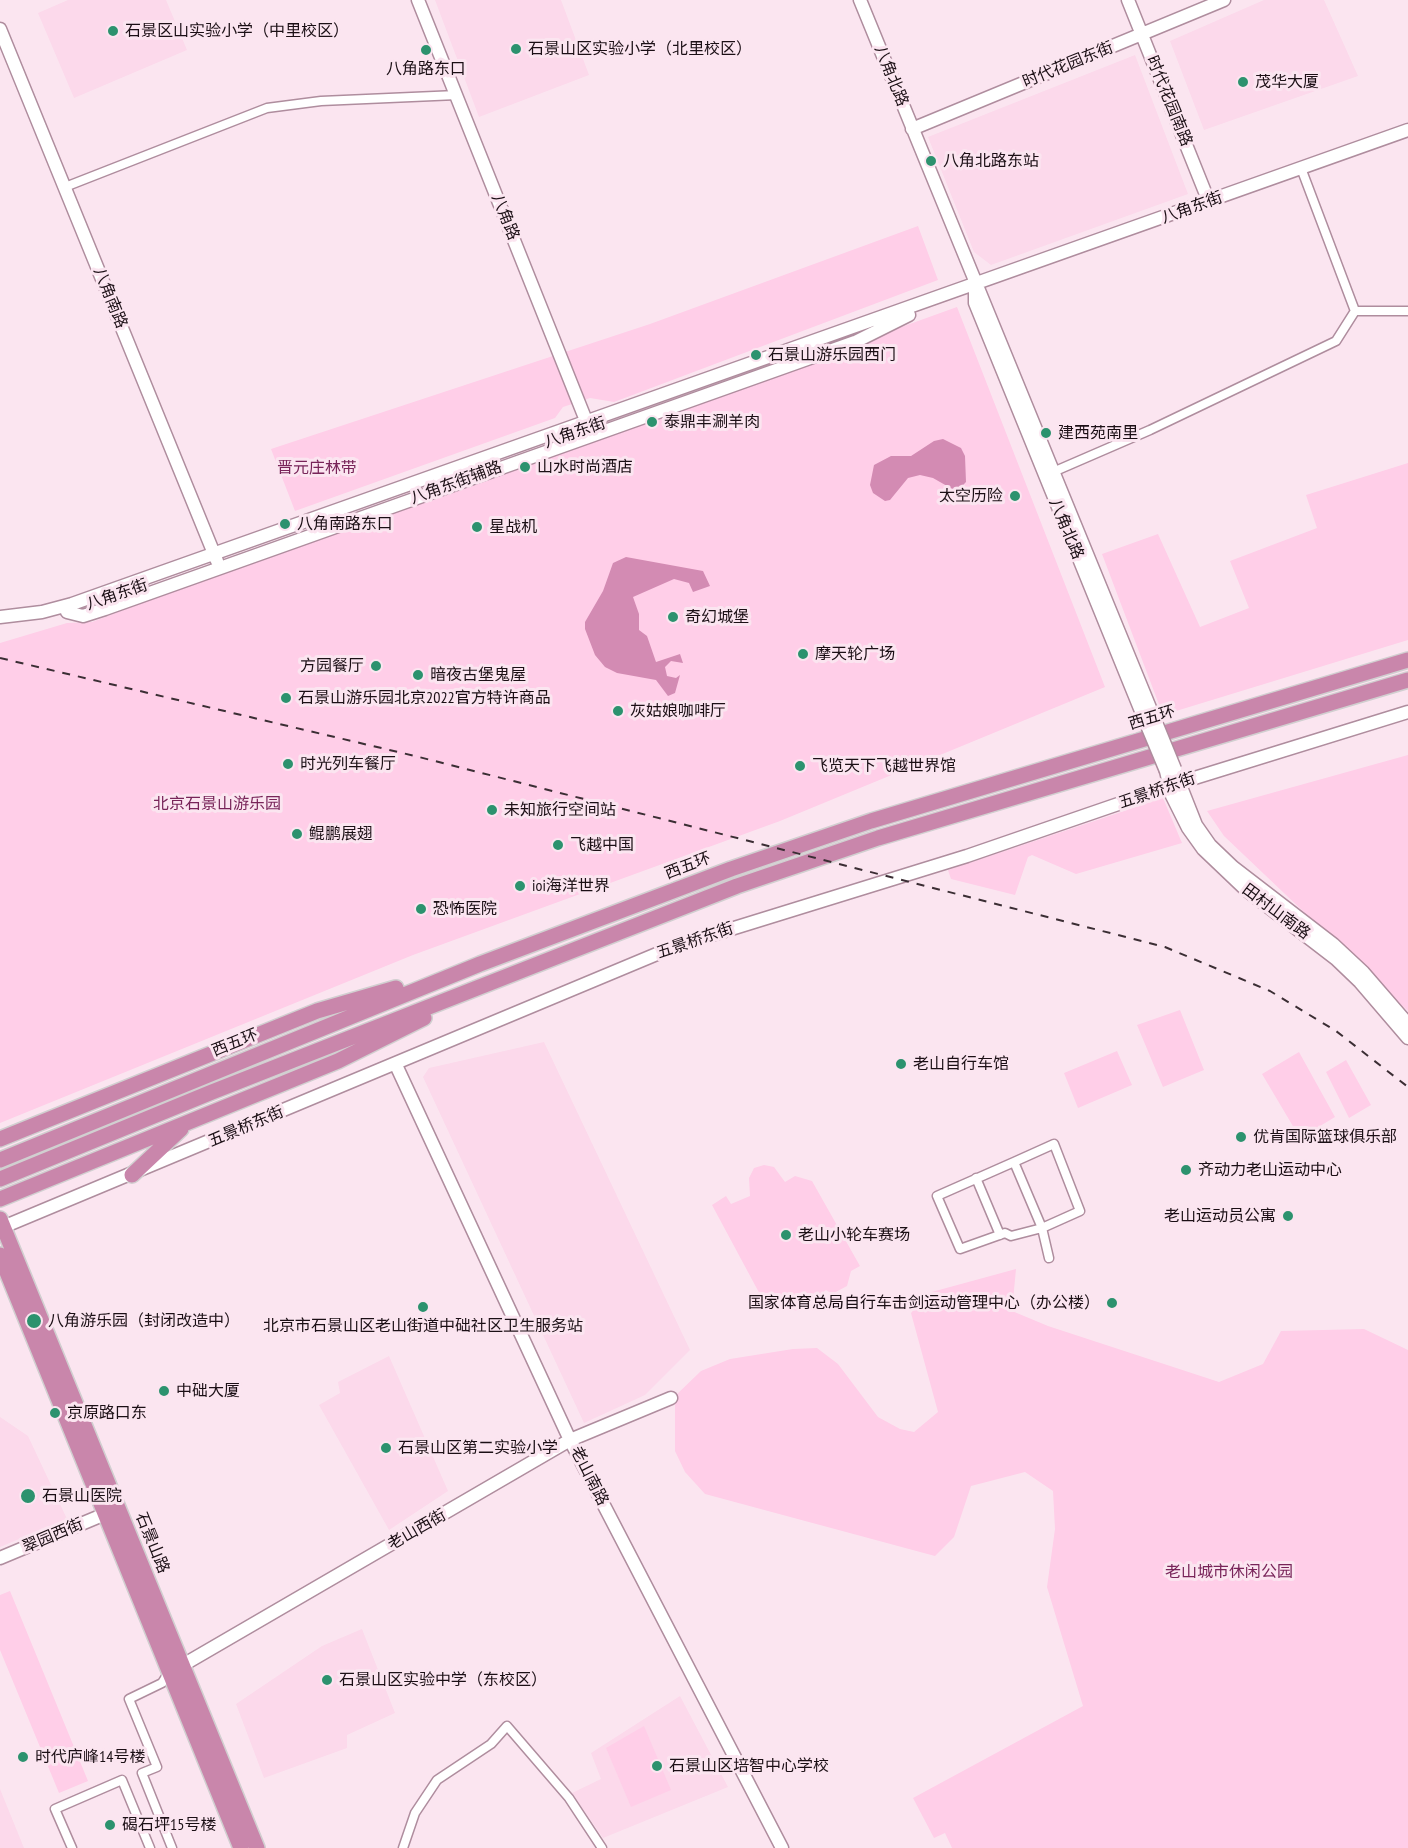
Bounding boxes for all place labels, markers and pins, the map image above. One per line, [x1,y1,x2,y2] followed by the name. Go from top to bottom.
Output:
[125,21,349,41] place label: 石景区山实验小学（中里校区）
[106,24,120,38] marker: 石景区山实验小学（中里校区）
[528,39,752,59] place label: 石景山区实验小学（北里校区）
[509,42,523,56] marker: 石景山区实验小学（北里校区）
[419,43,433,57] marker: 八角路东口
[386,59,466,79] place label: 八角路东口
[1255,72,1319,92] place label: 茂华大厦
[1236,75,1250,89] marker: 茂华大厦
[943,151,1039,171] place label: 八角北路东站
[924,154,938,168] marker: 八角北路东站
[768,345,896,365] place label: 石景山游乐园西门
[749,348,763,362] marker: 石景山游乐园西门
[664,412,760,432] place label: 泰鼎丰涮羊肉
[645,415,659,429] marker: 泰鼎丰涮羊肉
[1058,423,1138,443] place label: 建西苑南里
[1039,426,1053,440] marker: 建西苑南里
[537,457,633,477] place label: 山水时尚酒店
[518,460,532,474] marker: 山水时尚酒店
[939,486,1003,506] place label: 太空历险
[1008,489,1022,503] marker: 太空历险
[297,514,393,534] place label: 八角南路东口
[278,517,292,531] marker: 八角南路东口
[489,517,537,537] place label: 星战机
[470,520,484,534] marker: 星战机
[685,607,749,627] place label: 奇幻城堡
[666,610,680,624] marker: 奇幻城堡
[815,644,895,664] place label: 摩天轮广场
[796,647,810,661] marker: 摩天轮广场
[300,656,364,676] place label: 方园餐厅
[369,659,383,673] marker: 方园餐厅
[430,665,526,685] place label: 暗夜古堡鬼屋
[411,668,425,682] marker: 暗夜古堡鬼屋
[298,688,551,708] place label: 石景山游乐园北京2022官方特许商品
[279,691,293,705] marker: 石景山游乐园北京2022官方特许商品
[630,701,726,721] place label: 灰姑娘咖啡厅
[611,704,625,718] marker: 灰姑娘咖啡厅
[300,754,396,774] place label: 时光列车餐厅
[812,756,956,776] place label: 飞览天下飞越世界馆
[281,757,295,771] marker: 时光列车餐厅
[793,759,807,773] marker: 飞览天下飞越世界馆
[504,800,616,820] place label: 未知旅行空间站
[485,803,499,817] marker: 未知旅行空间站
[309,824,373,844] place label: 鲲鹏展翅
[290,827,304,841] marker: 鲲鹏展翅
[570,835,634,855] place label: 飞越中国
[551,838,565,852] marker: 飞越中国
[532,876,610,896] place label: ioi海洋世界
[513,879,527,893] marker: ioi海洋世界
[433,899,497,919] place label: 恐怖医院
[414,902,428,916] marker: 恐怖医院
[913,1054,1009,1074] place label: 老山自行车馆
[894,1057,908,1071] marker: 老山自行车馆
[1253,1127,1397,1147] place label: 优肯国际篮球俱乐部
[1234,1130,1248,1144] marker: 优肯国际篮球俱乐部
[1198,1160,1342,1180] place label: 齐动力老山运动中心
[1179,1163,1193,1177] marker: 齐动力老山运动中心
[1164,1206,1276,1226] place label: 老山运动员公寓
[1281,1209,1295,1223] marker: 老山运动员公寓
[798,1225,910,1245] place label: 老山小轮车赛场
[779,1228,793,1242] marker: 老山小轮车赛场
[748,1293,1100,1313] place label: 国家体育总局自行车击剑运动管理中心（办公楼）
[1105,1296,1119,1310] marker: 国家体育总局自行车击剑运动管理中心（办公楼）
[416,1300,430,1314] marker: 北京市石景山区老山街道中础社区卫生服务站
[48,1311,240,1331] place label: 八角游乐园（封闭改造中）
[25,1312,43,1330] marker: 八角游乐园（封闭改造中）
[263,1316,583,1336] place label: 北京市石景山区老山街道中础社区卫生服务站
[176,1381,240,1401] place label: 中础大厦
[157,1384,171,1398] marker: 中础大厦
[67,1403,147,1423] place label: 京原路口东
[48,1406,62,1420] marker: 京原路口东
[398,1438,558,1458] place label: 石景山区第二实验小学
[379,1441,393,1455] marker: 石景山区第二实验小学
[42,1486,122,1506] place label: 石景山医院
[19,1487,37,1505] marker: 石景山医院
[339,1670,547,1690] place label: 石景山区实验中学（东校区）
[320,1673,334,1687] marker: 石景山区实验中学（东校区）
[35,1747,145,1767] place label: 时代庐峰14号楼
[16,1750,30,1764] marker: 时代庐峰14号楼
[669,1756,829,1776] place label: 石景山区培智中心学校
[650,1759,664,1773] marker: 石景山区培智中心学校
[122,1815,216,1835] place label: 碣石坪15号楼
[103,1818,117,1832] marker: 碣石坪15号楼

